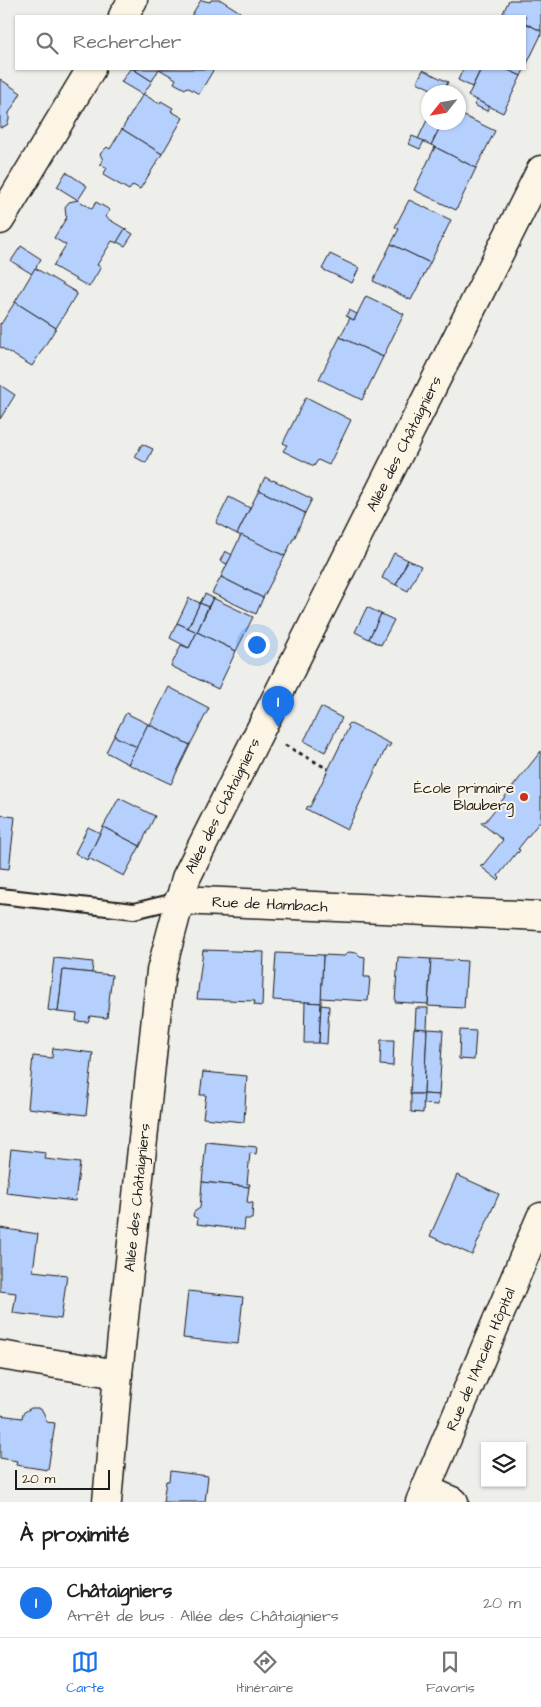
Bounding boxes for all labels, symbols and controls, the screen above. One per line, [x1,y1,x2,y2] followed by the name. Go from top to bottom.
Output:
[15,15,526,70] search box
[33,29,61,57] icon: search
[73,29,181,56] text: Rechercher
[421,85,466,130] north arrow
[361,372,447,515] street label: Allée des Châtaigniers
[244,632,270,658] your location
[262,686,294,727] pin: 1
[180,734,266,877] street label: Allée des Châtaigniers
[414,778,514,817] place label: École primaire Blauberg
[518,791,530,803] marker: École primaire Blauberg
[212,891,329,918] street label: Rue de Hambach
[119,1122,156,1273] street label: Allée des Châtaigniers
[441,1285,521,1434] street label: Rue de l'Ancien Hôpital
[481,1442,526,1487] map controls
[481,1442,526,1487] button: layers
[15,1467,110,1490] scale bar
[22,1469,55,1489] text: 20 m
[20,1520,129,1549] text: À proximité
[67,1578,172,1605] text: Châtaigniers
[35,1592,37,1614] text: 1
[483,1592,521,1614] text: 20 m
[67,1605,339,1627] text: Arrêt de bus · Allée des Châtaigniers
[66,1648,104,1698] tab: Carte
[237,1648,293,1698] tab: Itinéraire
[426,1648,475,1698] tab: Favoris

